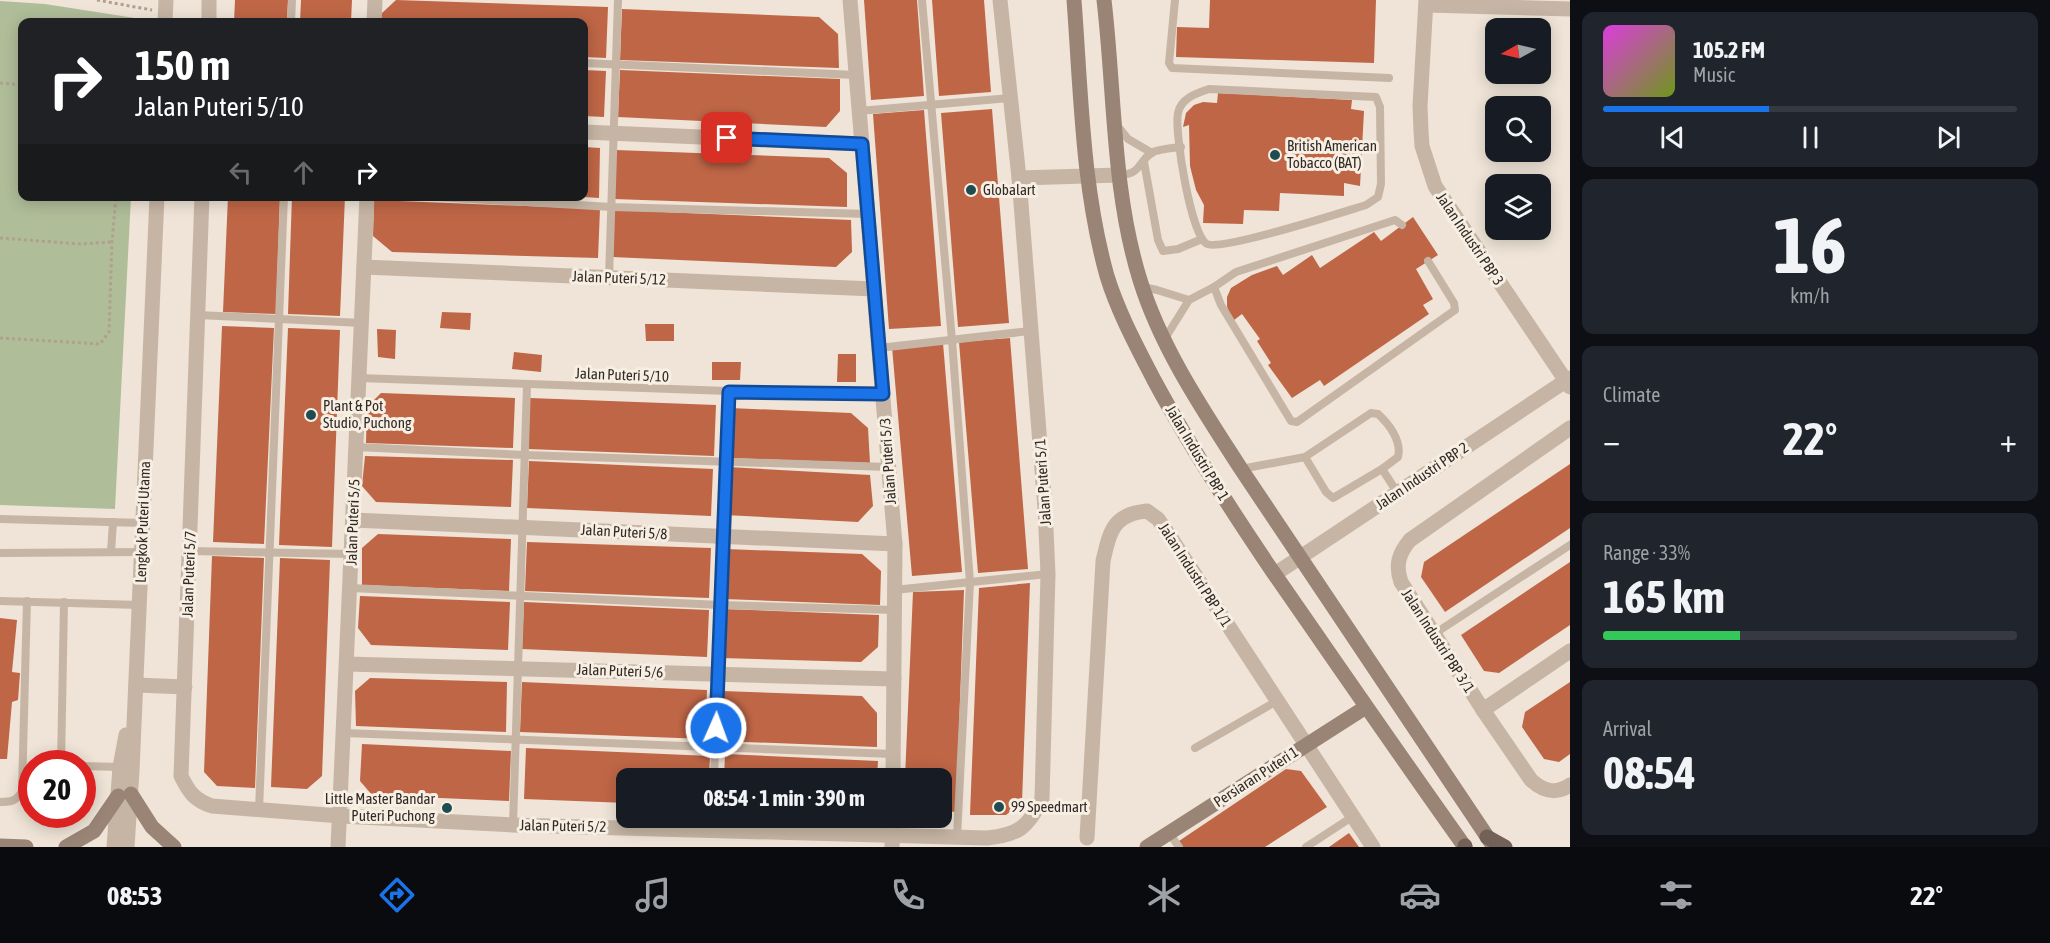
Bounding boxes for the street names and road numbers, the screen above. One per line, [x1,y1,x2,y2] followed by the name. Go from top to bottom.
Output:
[1433,189,1508,288] street label: Jalan Industri PBP 3
[572,267,666,288] street label: Jalan Puteri 5/12
[575,364,669,385] street label: Jalan Puteri 5/10
[1162,402,1233,503] street label: Jalan Industri PBP 1
[876,417,899,505] street label: Jalan Puteri 5/3
[1031,438,1054,526] street label: Jalan Puteri 5/1
[1372,438,1471,513] street label: Jalan Industri PBP 2
[132,461,153,583] street label: Lengkok Puteri Utama
[342,478,363,566] street label: Jalan Puteri 5/5
[1156,520,1235,630] street label: Jalan Industri PBP 1/1
[580,521,668,542] street label: Jalan Puteri 5/8
[178,530,199,618] street label: Jalan Puteri 5/7
[1399,586,1478,696] street label: Jalan Industri PBP 3/1
[576,660,664,681] street label: Jalan Puteri 5/6
[1210,743,1301,810] street label: Persiaran Puteri 1
[519,816,607,835] street label: Jalan Puteri 5/2

